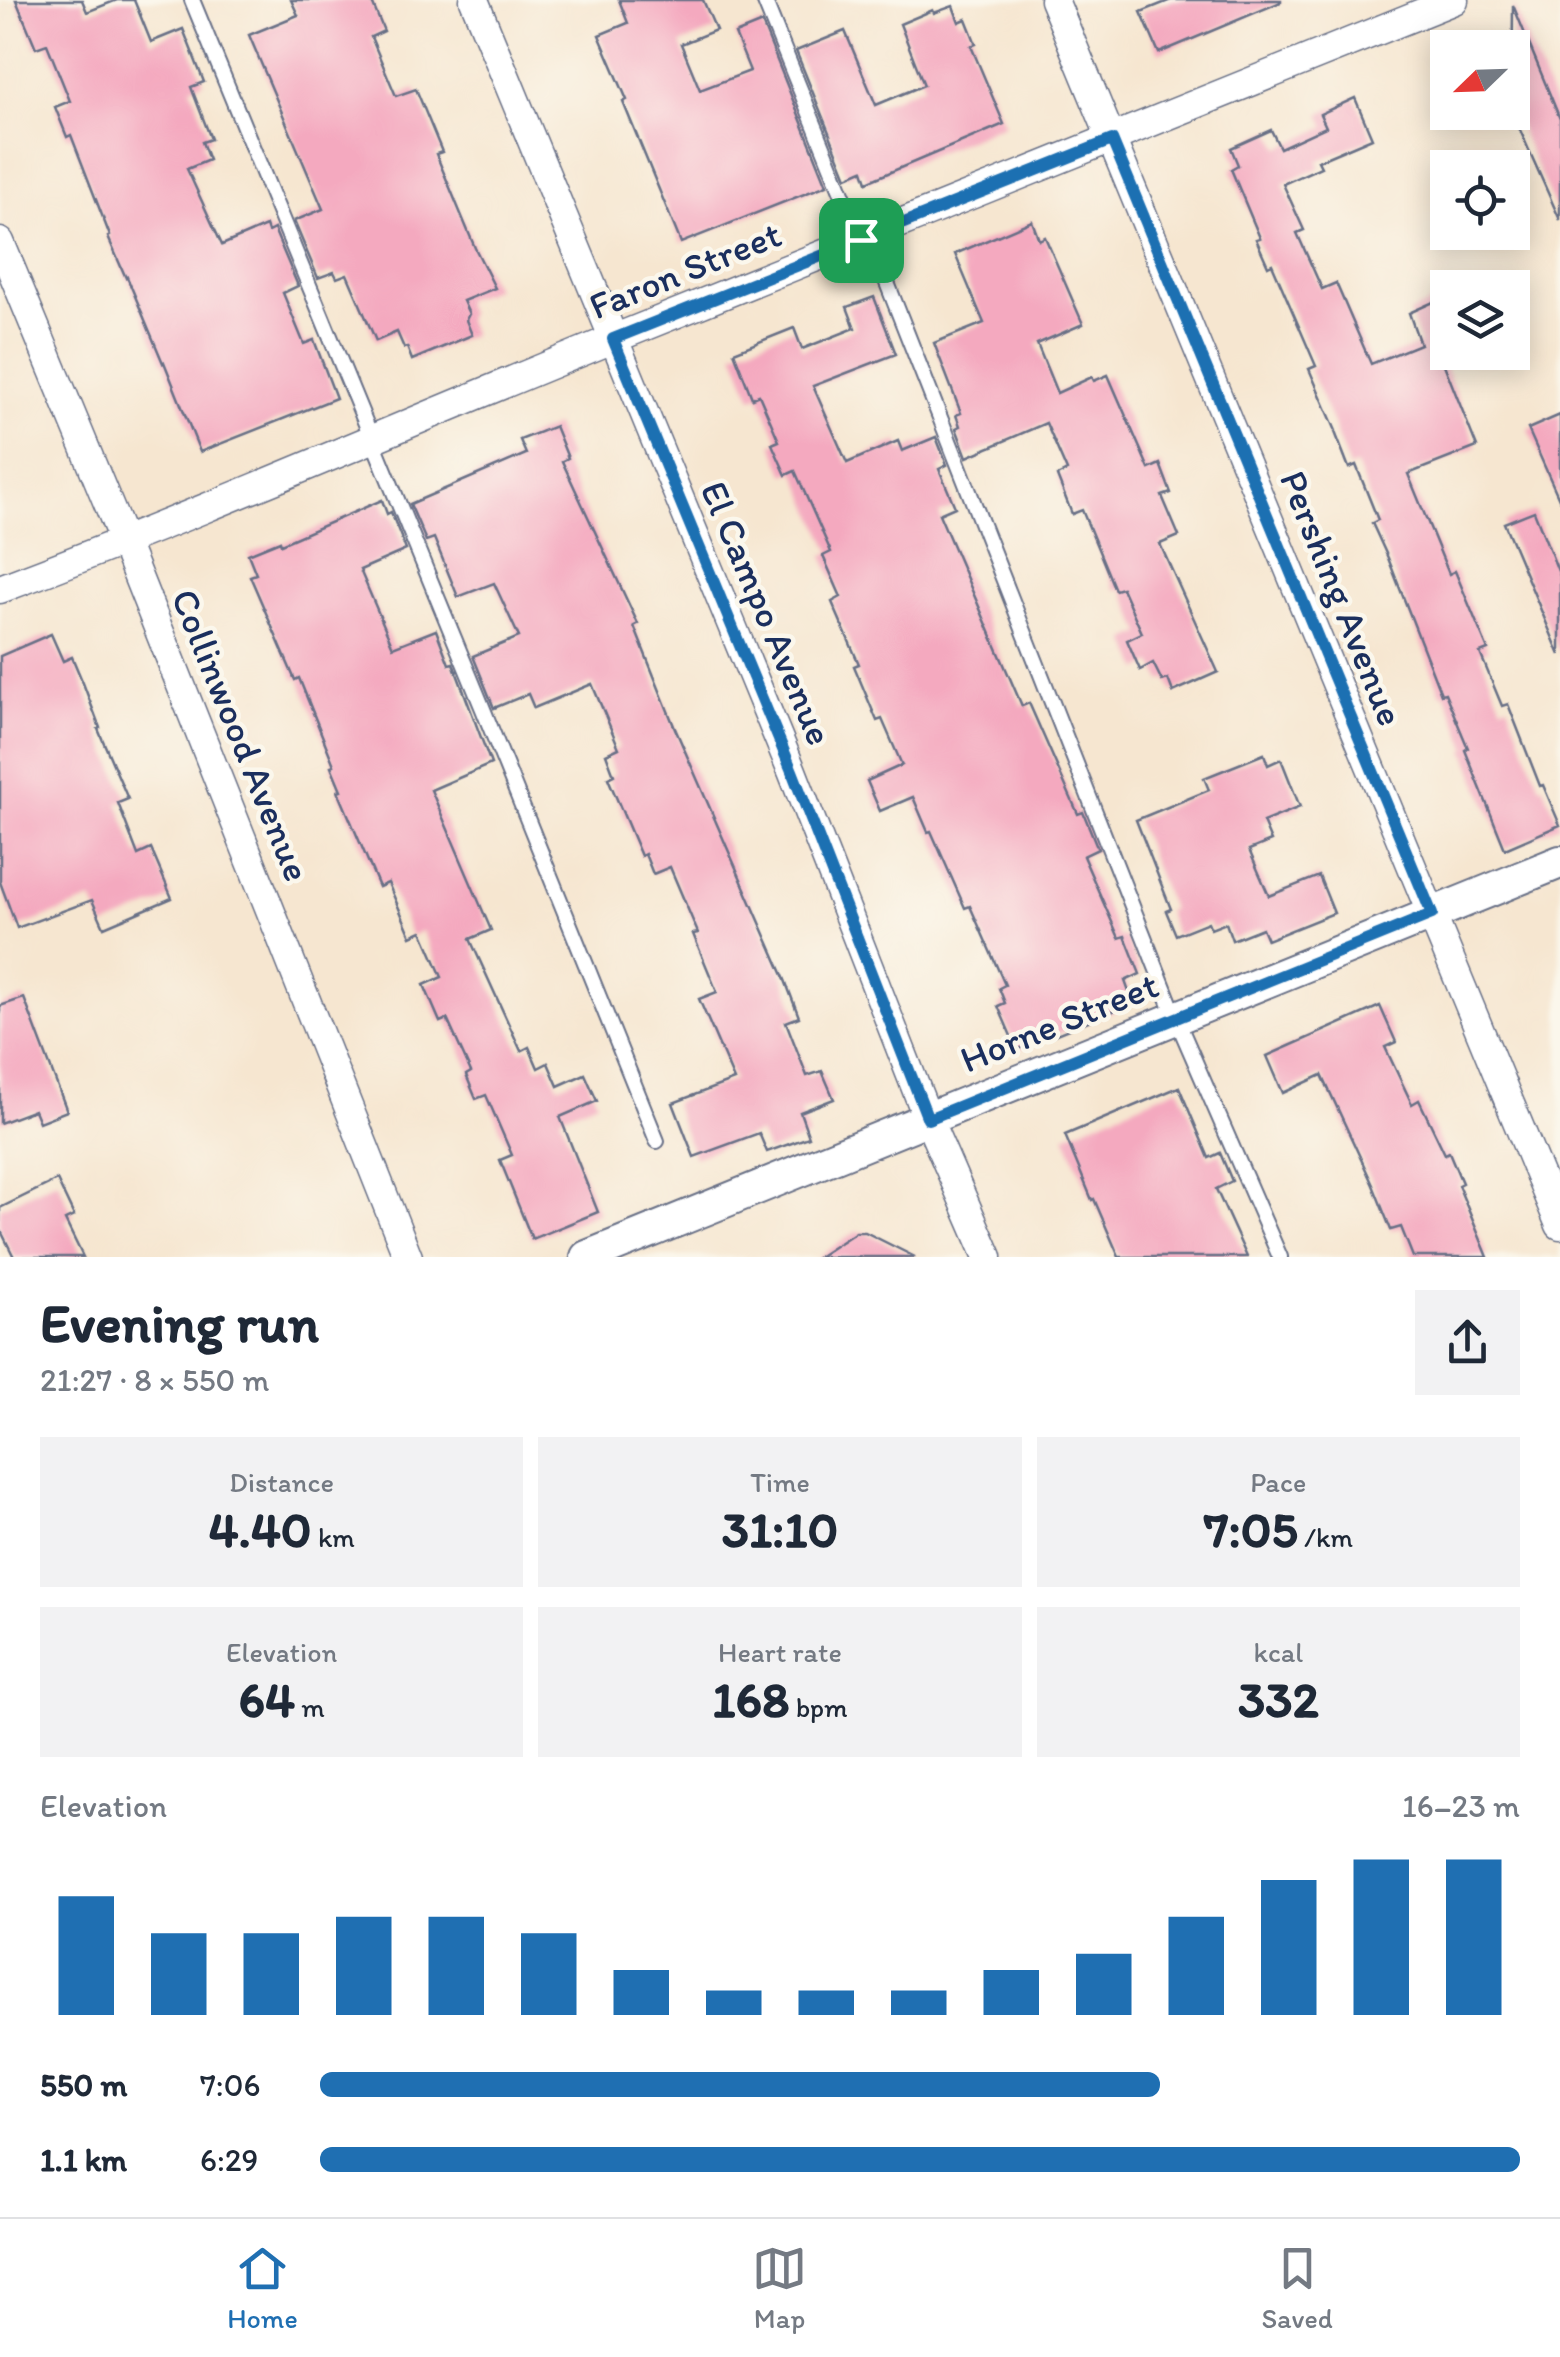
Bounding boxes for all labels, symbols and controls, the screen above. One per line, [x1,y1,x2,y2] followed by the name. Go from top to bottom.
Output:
[1430,30,1530,130] north arrow
[1430,30,1530,370] map controls
[1430,150,1530,250] button: locate
[819,198,904,283] pin
[582,211,788,329] street label: Faron Street
[834,213,889,268] icon: arrive
[1430,270,1530,370] button: layers
[1270,464,1414,732] street label: Pershing Avenue
[691,474,843,752] street label: El Campo Avenue
[161,582,321,888] street label: Collinwood Avenue
[953,962,1165,1082] street label: Horne Street
[40,1290,319,1356] text: Evening run
[1415,1290,1520,1395] button: share
[40,1361,269,1399] text: 21:27 · 8 × 550 m
[229,1465,334,1499] text: Distance
[750,1465,810,1499] text: Time
[1250,1465,1306,1499] text: Pace
[208,1499,312,1560] text: 4.40
[722,1499,838,1560] text: 31:10
[1204,1499,1298,1560] text: 7:05
[312,1520,355,1554] text: km
[1298,1520,1353,1554] text: /km
[226,1635,337,1669] text: Elevation
[718,1635,842,1669] text: Heart rate
[1253,1635,1303,1669] text: kcal
[238,1669,295,1730] text: 64
[712,1669,789,1730] text: 168
[1238,1669,1319,1730] text: 332
[295,1690,325,1724] text: m
[789,1690,848,1724] text: bpm
[40,1787,167,1825] text: Elevation
[1402,1787,1520,1825] text: 16–23 m
[40,2066,127,2104] text: 550 m
[200,2066,260,2104] text: 7:06
[40,2141,127,2179] text: 1.1 km
[200,2141,258,2179] text: 6:29
[227,2241,298,2335] tab: Home
[752,2241,807,2335] tab: Map
[1261,2241,1333,2335] tab: Saved

